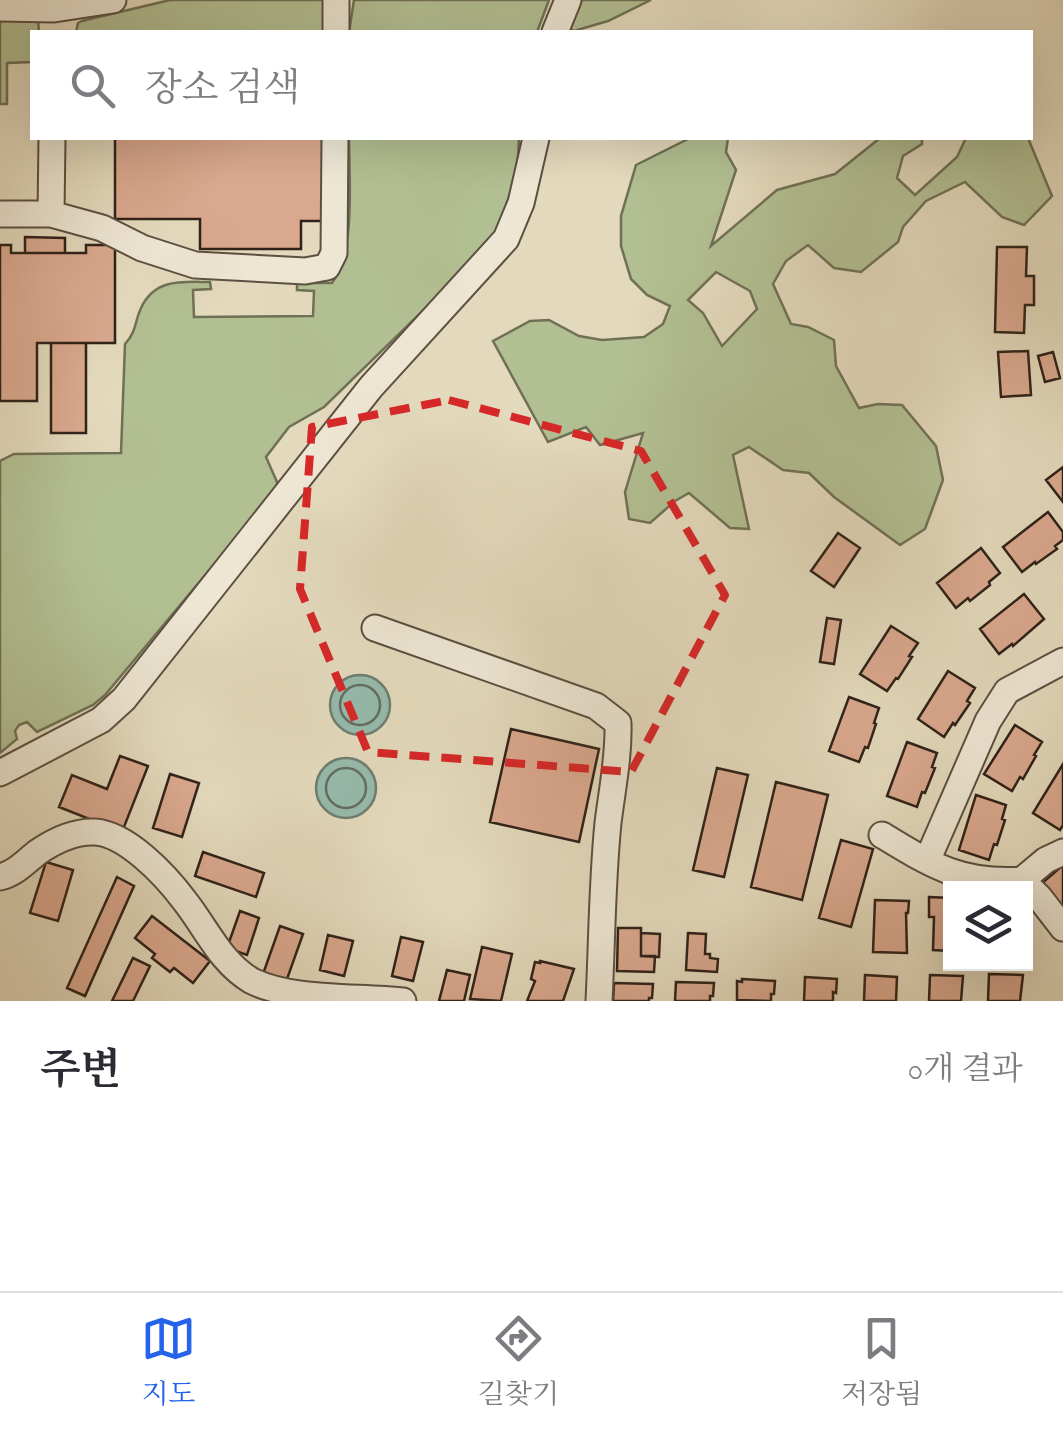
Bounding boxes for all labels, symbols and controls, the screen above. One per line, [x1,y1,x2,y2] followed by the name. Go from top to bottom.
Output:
[30,30,1033,140] search box
[65,58,120,113] icon: search
[145,66,300,114] text: 장소 검색
[943,881,1033,971] map controls
[943,881,1033,971] button: layers
[40,1045,121,1098] text: 주변
[908,1050,1023,1091] text: 0개 결과
[141,1311,196,1413] tab: 지도
[478,1311,559,1413] tab: 길찾기
[841,1311,922,1413] tab: 저장됨

